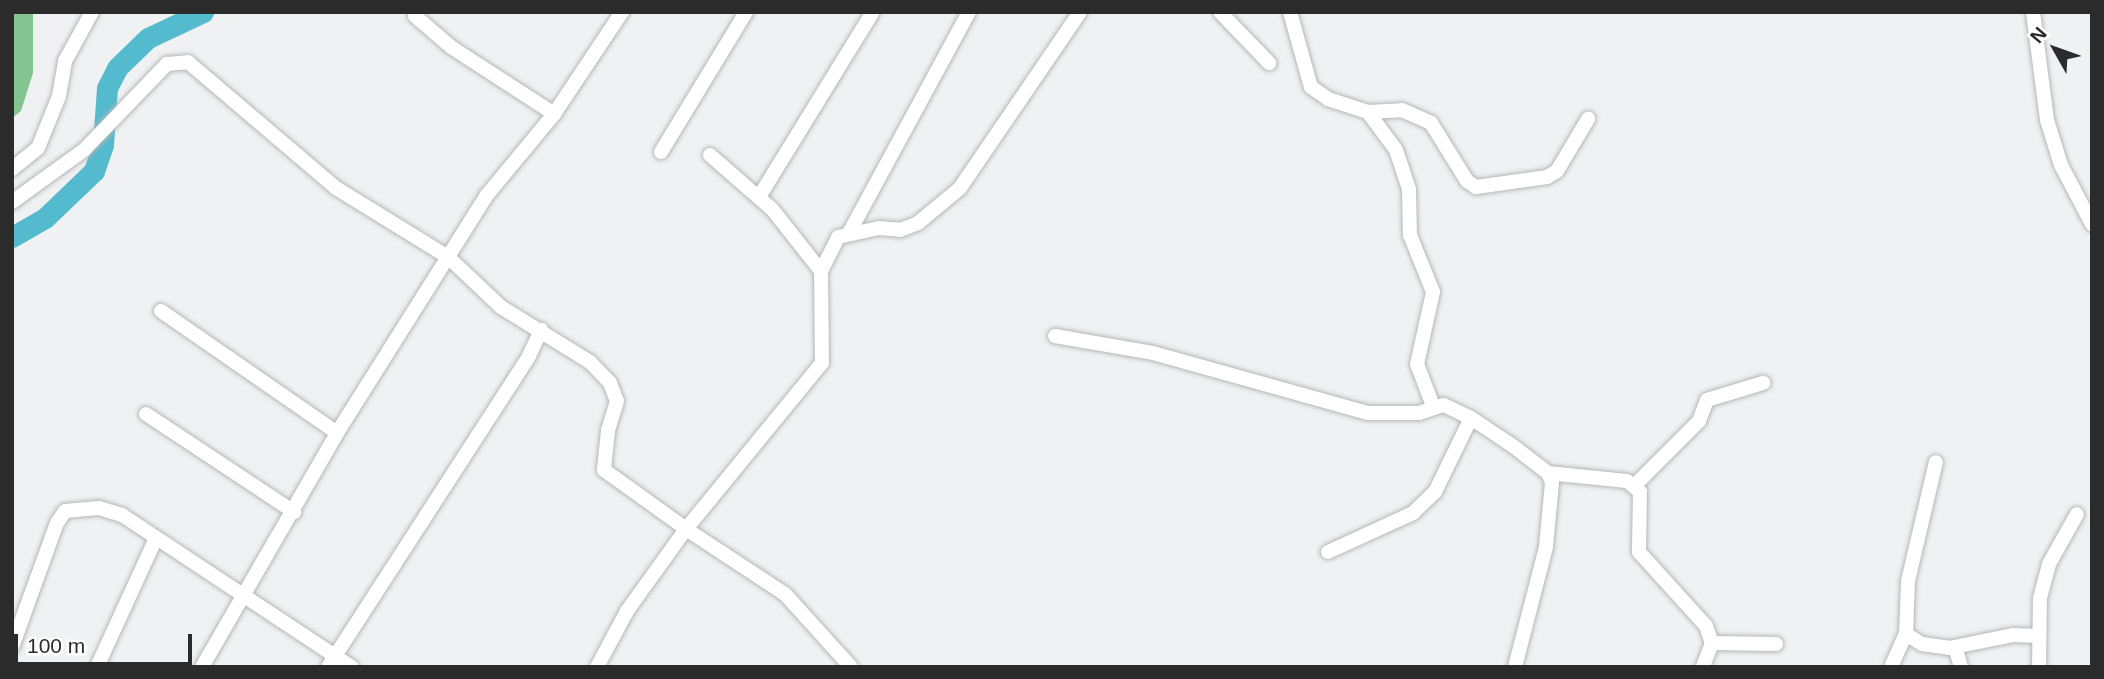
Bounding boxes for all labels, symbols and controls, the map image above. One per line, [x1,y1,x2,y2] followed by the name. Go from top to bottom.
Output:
[2020,14,2090,84] north arrow
[2026,23,2051,47] text: N
[18,620,196,664] scale bar
[27,634,85,657] text: 100 m

